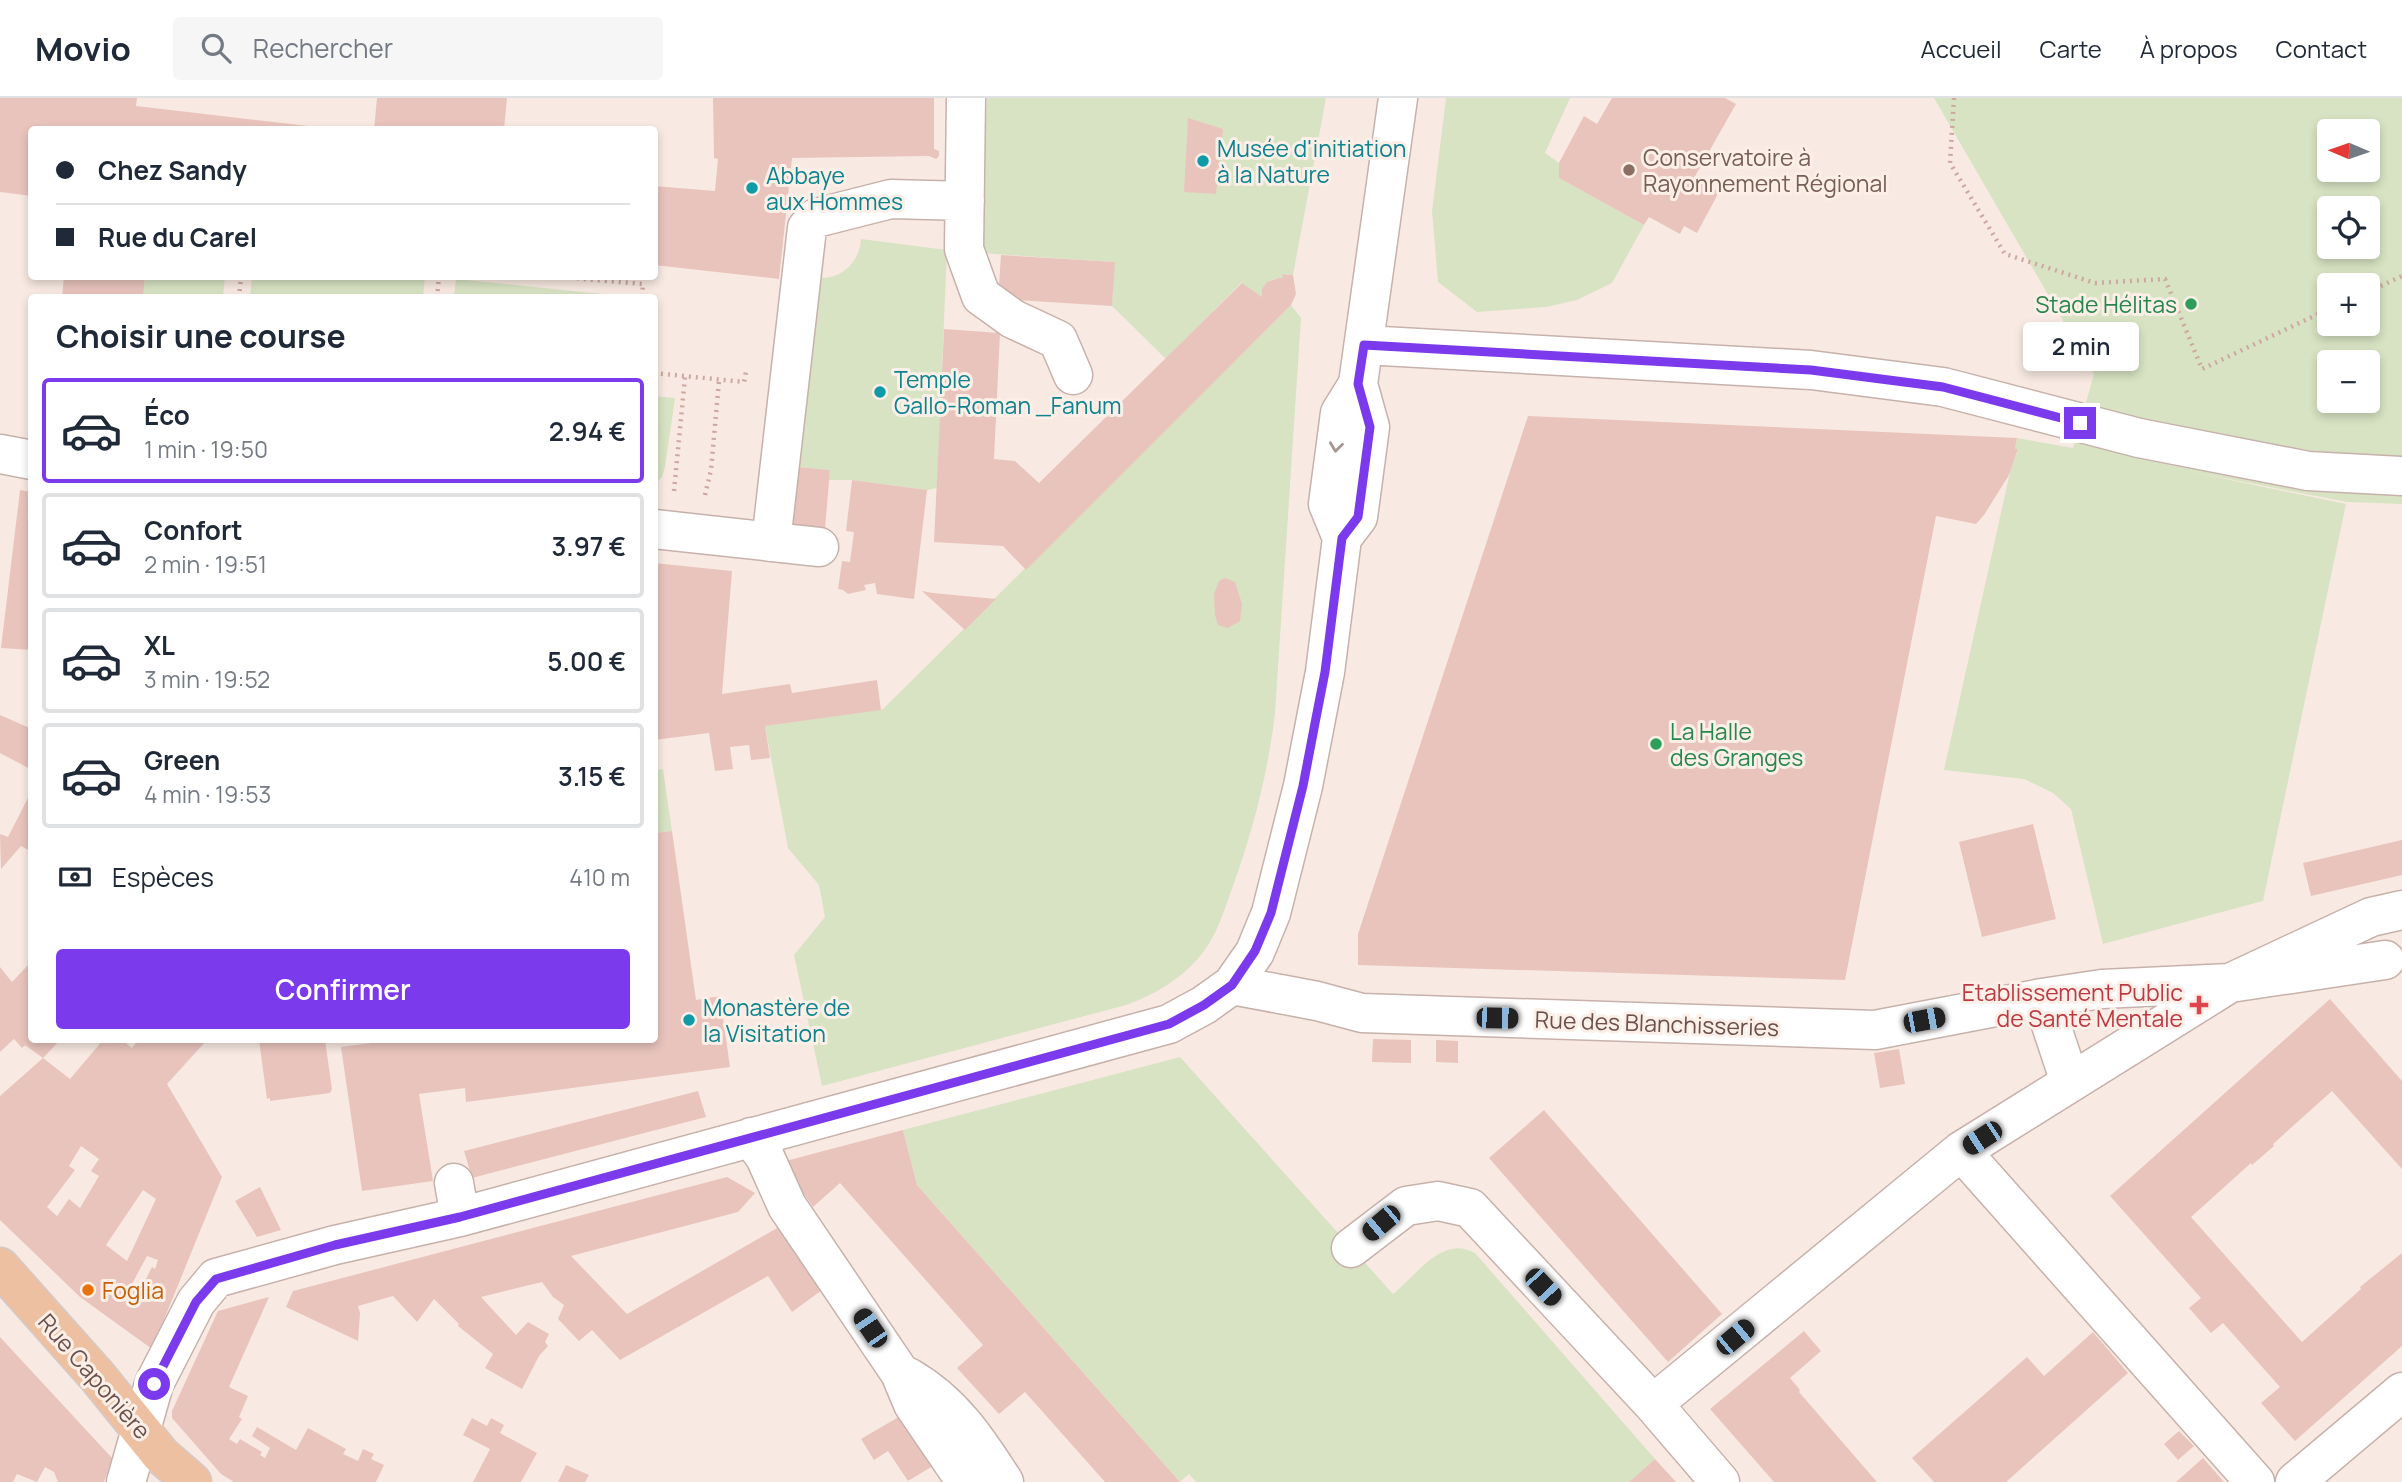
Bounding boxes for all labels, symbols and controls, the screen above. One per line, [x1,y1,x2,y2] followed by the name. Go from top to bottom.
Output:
[173,17,663,80] search box
[35,26,131,71] text: Movio
[197,29,235,67] icon: search
[253,30,393,66] text: Rechercher
[1921,32,2001,65] text: Accueil
[2039,32,2102,65] text: Carte
[2140,32,2238,65] text: À propos
[2276,32,2367,65] text: Contact
[2317,119,2380,182] north arrow
[2317,119,2380,413] map controls
[1217,132,1406,190] place label: Musée d'initiation à la Nature
[1643,141,1888,199] place label: Conservatoire à Rayonnement Régional
[98,152,247,188] text: Chez Sandy
[1195,153,1211,169] marker: Musée d'initiation à la Nature
[766,159,903,217] place label: Abbaye aux Hommes
[1621,162,1637,178] marker: Conservatoire à Rayonnement Régional
[744,180,760,196] marker: Abbaye aux Hommes
[2317,196,2380,259] button: locate
[98,219,257,255] text: Rue du Carel
[2317,273,2380,336] button: +
[2035,288,2177,320] place label: Stade Hélitas
[2183,296,2199,312] marker: Stade Hélitas
[56,314,346,358] text: Choisir une course
[2022,322,2138,370] callout: 2 min
[2052,330,2110,362] text: 2 min
[2317,350,2380,413] button: −
[894,363,1122,421] place label: Temple Gallo-Roman _Fanum
[872,384,888,400] marker: Temple Gallo-Roman _Fanum
[144,397,190,433] text: Éco
[60,399,123,462] icon: car
[2064,407,2096,439] route end
[549,413,626,449] text: 2.94 €
[144,433,268,465] text: 1 min · 19:50
[1328,441,1343,453] one-way arrow
[144,512,243,548] text: Confort
[60,514,123,577] icon: car
[551,528,626,564] text: 3.97 €
[144,548,267,580] text: 2 min · 19:51
[144,627,175,663] text: XL
[60,629,123,692] icon: car
[547,643,626,679] text: 5.00 €
[144,663,270,695] text: 3 min · 19:52
[1670,715,1803,773] place label: La Halle des Granges
[1648,736,1664,752] marker: La Halle des Granges
[144,742,220,778] text: Green
[60,744,123,807] icon: car
[558,758,626,794] text: 3.15 €
[144,778,271,810] text: 4 min · 19:53
[56,858,94,896] icon: cash
[112,859,214,895] text: Espèces
[569,861,630,893] text: 410 m
[56,949,630,1029] button: Confirmer
[1962,976,2183,1034] place label: Etablissement Public de Santé Mentale
[703,991,850,1049] place label: Monastère de la Visitation
[2189,995,2209,1015] marker: Etablissement Public de Santé Mentale
[1534,1003,1780,1043] street label: Rue des Blanchisseries
[1902,1006,1947,1034] car
[1476,1007,1519,1029] car
[681,1012,697,1028] marker: Monastère de la Visitation
[1959,1118,2006,1158] car
[1359,1201,1404,1245] car
[1521,1264,1566,1310] car
[102,1274,164,1306] place label: Foglia
[80,1282,96,1298] marker: Foglia
[850,1305,891,1351] car
[32,1306,158,1446] street label: Rue Caponière
[1713,1315,1758,1359] car
[138,1368,170,1400] route start

